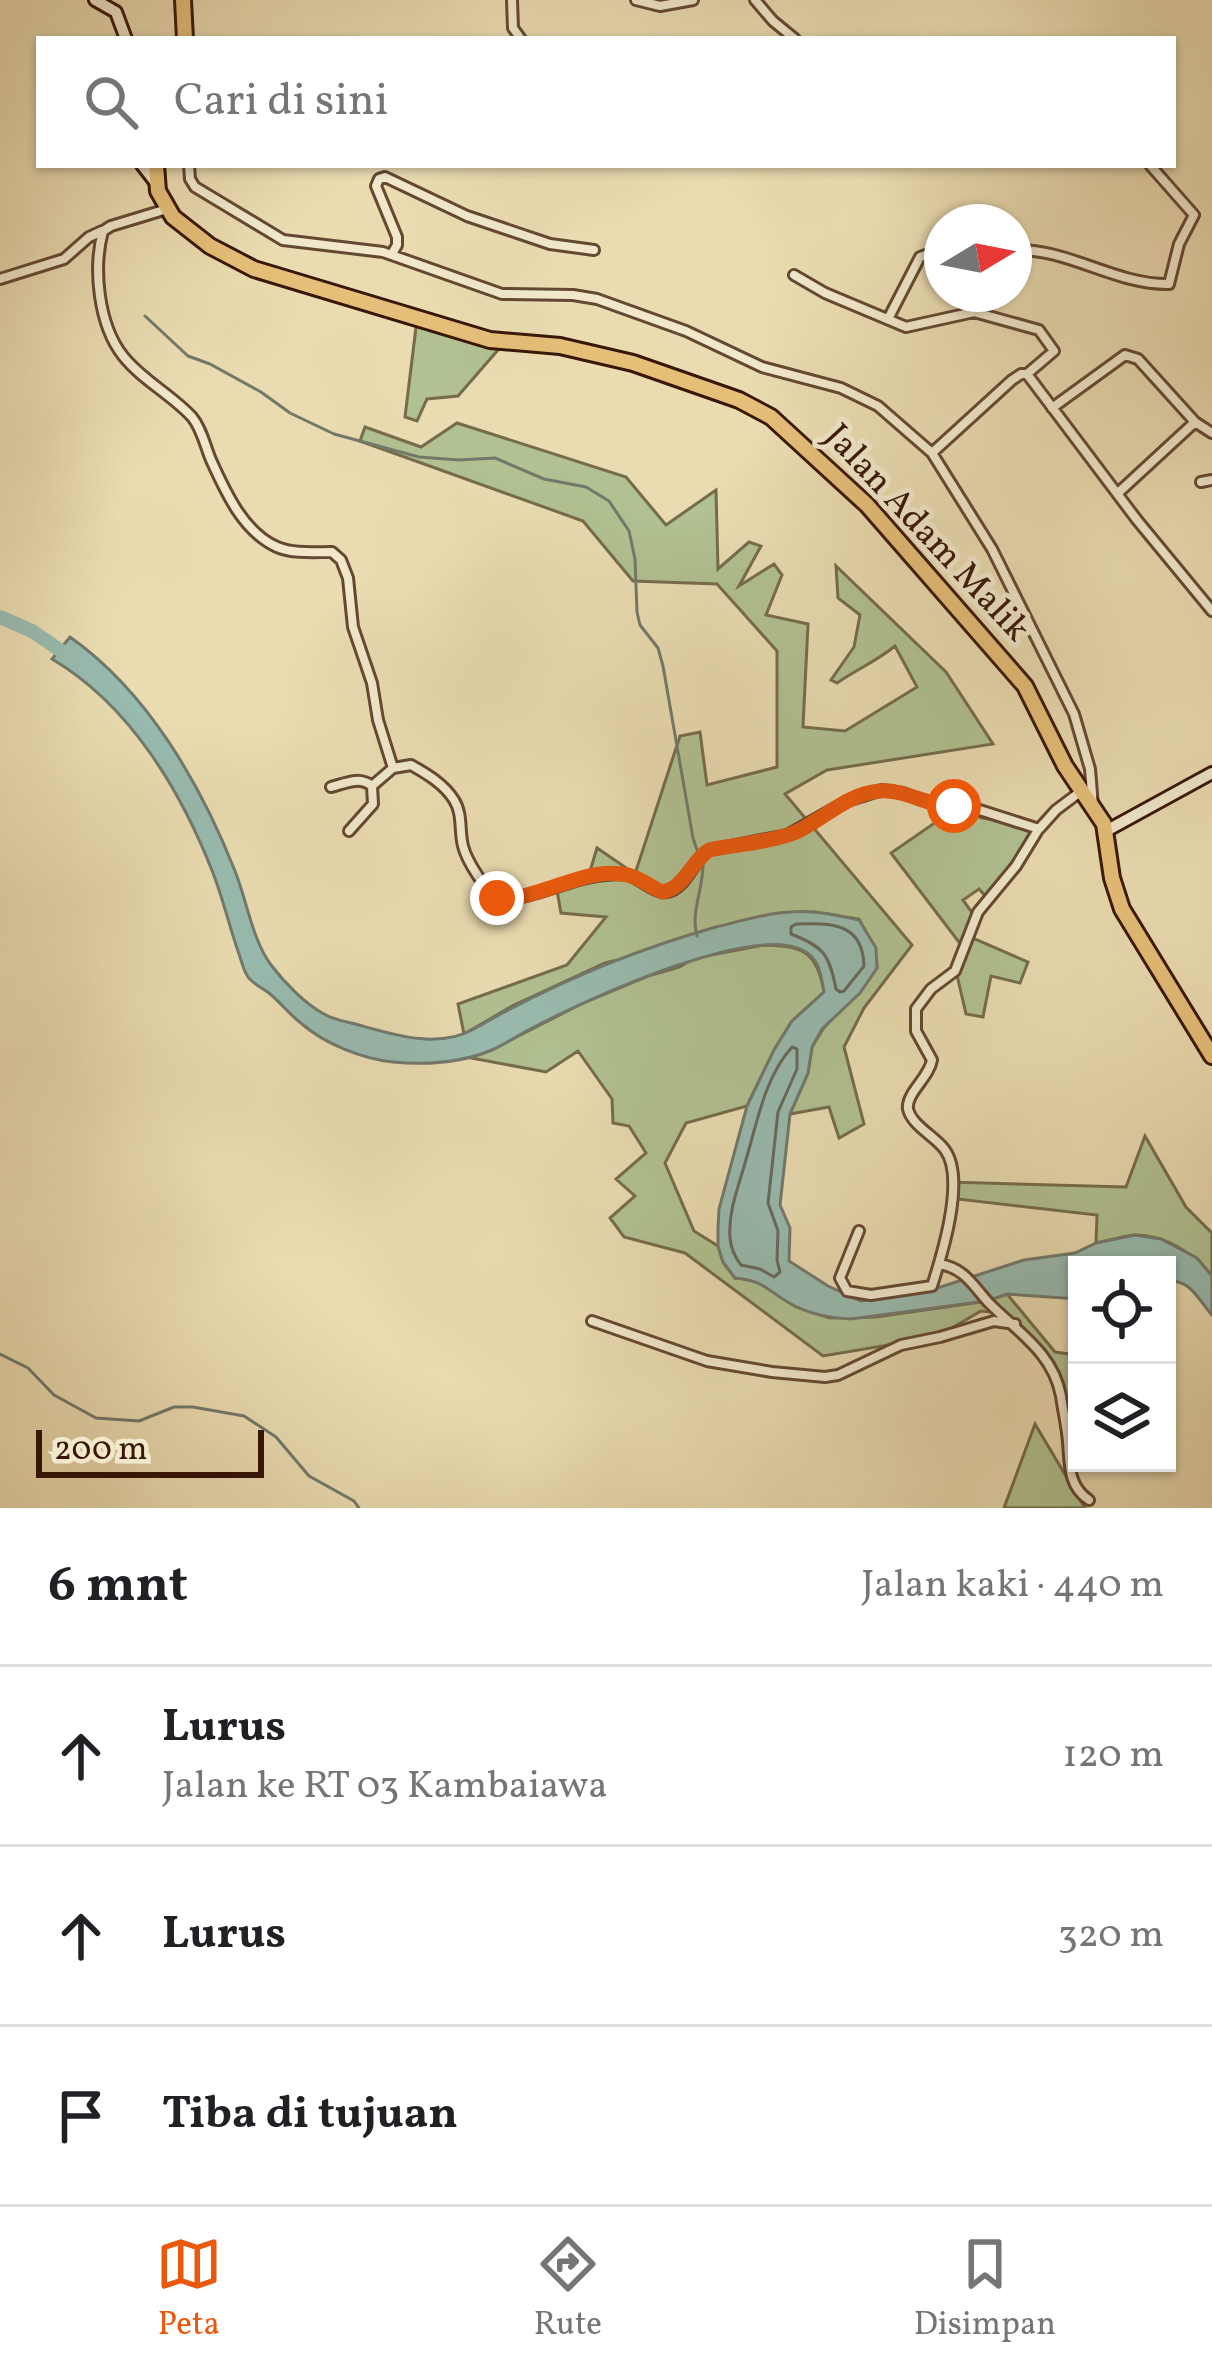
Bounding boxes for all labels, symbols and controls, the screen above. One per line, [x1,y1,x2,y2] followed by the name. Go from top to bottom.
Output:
[36,36,1176,168] search box
[78,69,144,135] icon: search
[174,71,388,134] text: Cari di sini
[924,204,1032,312] north arrow
[812,414,1040,654] street label: Jalan Adam Malik
[927,779,981,833] route start
[470,871,524,925] route end
[1068,1256,1176,1472] map controls
[1068,1256,1176,1364] button: locate
[1068,1364,1176,1472] button: layers
[36,1424,264,1477] scale bar
[54,1428,148,1474] text: 200 m
[48,1551,188,1622] text: 6 mnt
[861,1559,1164,1613] text: Jalan kaki · 440 m
[162,1697,286,1760] text: Lurus
[48,1723,114,1789] icon: ahead
[1063,1729,1164,1783] text: 120 m
[162,1760,608,1814] text: Jalan ke RT 03 Kambaiawa
[48,1903,114,1969] icon: ahead
[162,1904,286,1967] text: Lurus
[1058,1909,1164,1963] text: 320 m
[48,2083,114,2149] icon: arrive
[162,2084,458,2147] text: Tiba di tujuan
[156,2231,222,2349] tab: Peta
[534,2231,602,2349] tab: Rute
[914,2231,1056,2349] tab: Disimpan

